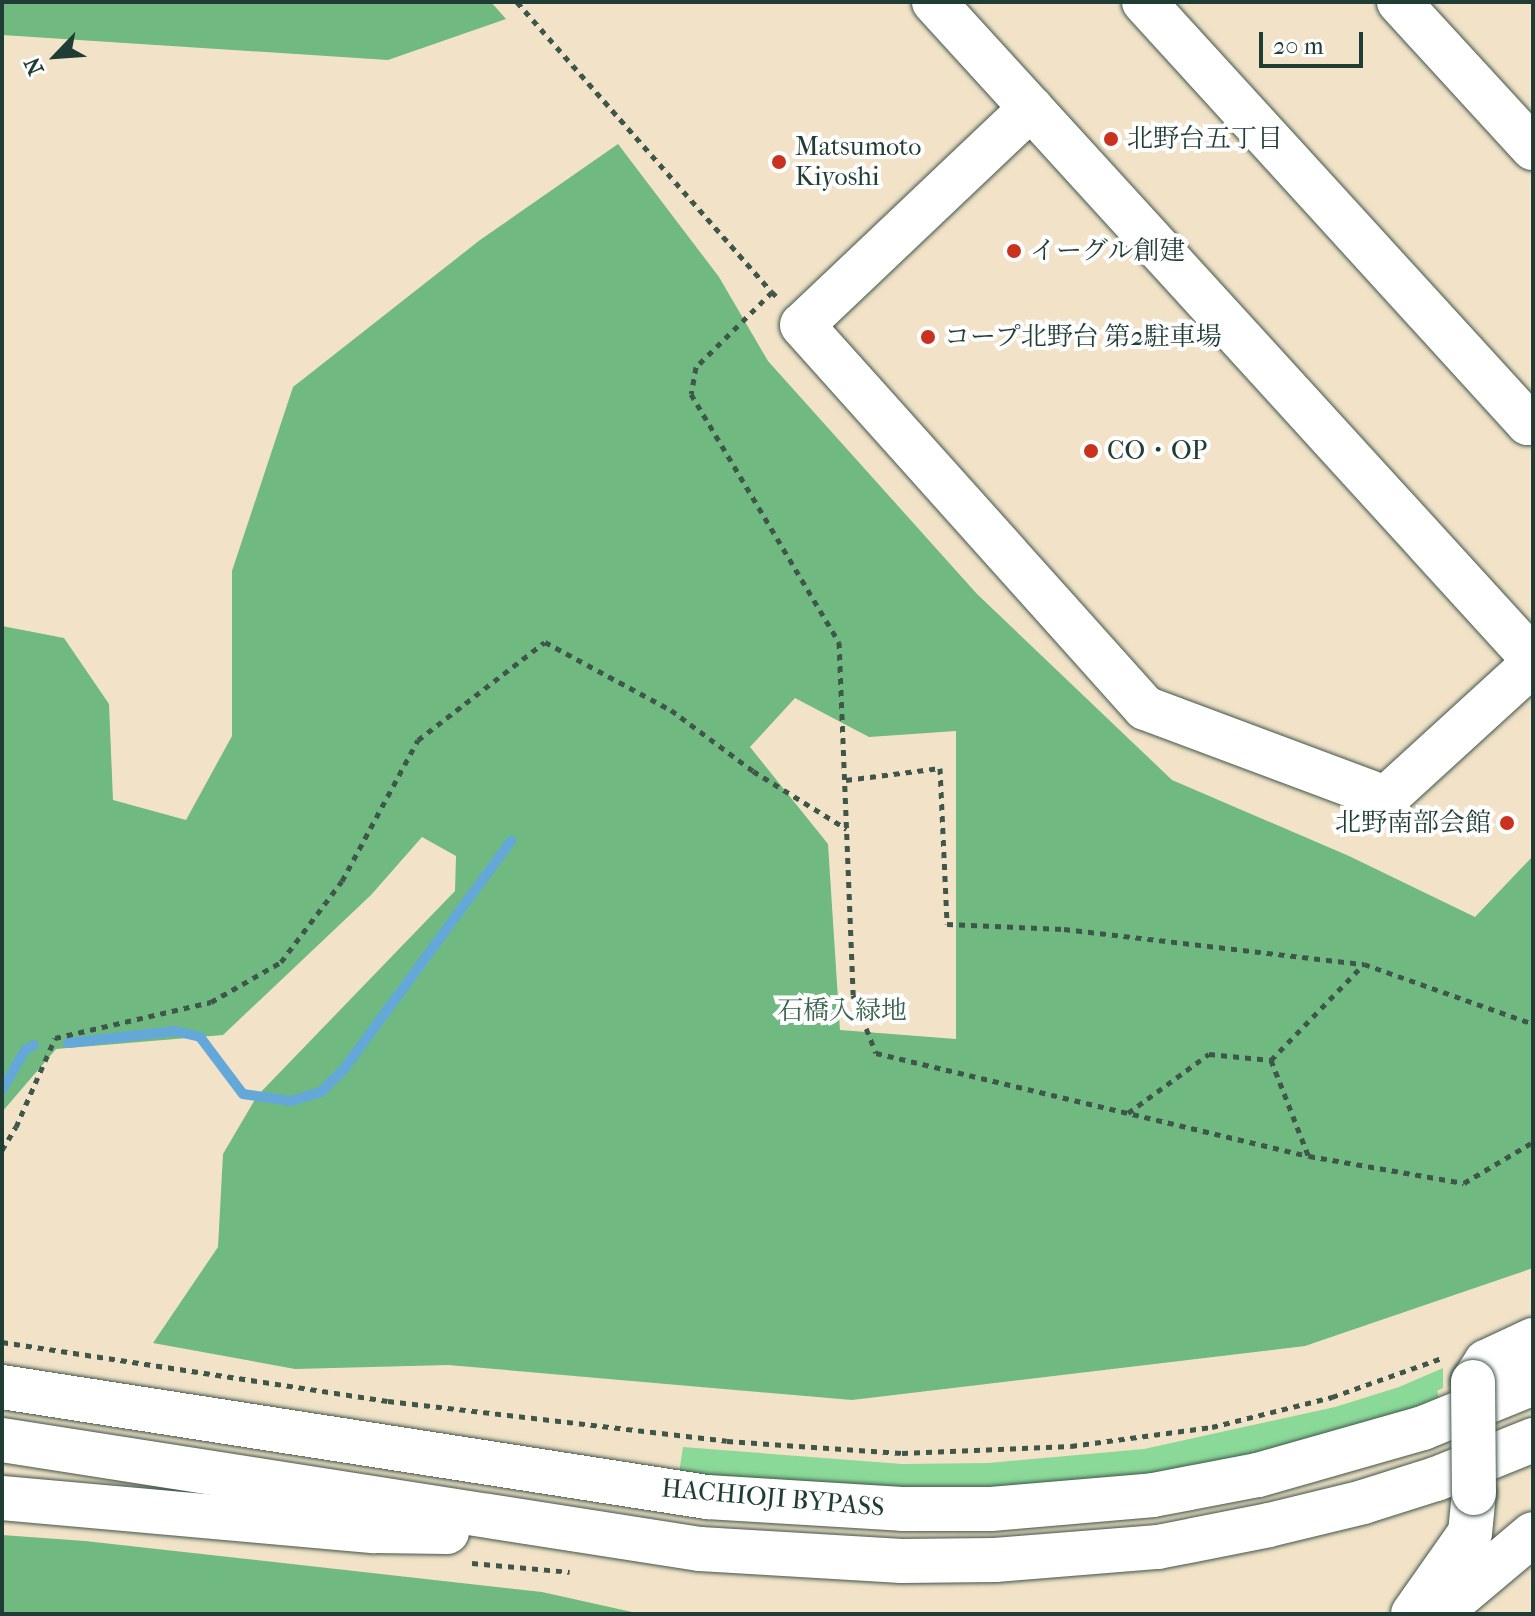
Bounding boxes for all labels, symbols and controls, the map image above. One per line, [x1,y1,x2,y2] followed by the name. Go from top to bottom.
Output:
[16,16,96,96] north arrow
[1263,16,1367,66] scale bar
[1273,32,1324,60] text: 20 m
[19,53,50,79] text: N
[1127,123,1283,155] place label: 北野台五丁目
[1102,130,1120,148] marker: 北野台五丁目
[795,131,921,192] place label: Matsumoto Kiyoshi
[770,153,788,171] marker: Matsumoto Kiyoshi
[1030,235,1186,267] place label: イーグル創建
[1005,242,1023,260] marker: イーグル創建
[944,321,1223,353] place label: コープ北野台 第2駐車場
[919,328,937,346] marker: コープ北野台 第2駐車場
[1107,435,1207,467] place label: CO・OP
[1082,442,1100,460] marker: CO・OP
[1335,807,1491,839] place label: 北野南部会館
[1498,814,1516,832] marker: 北野南部会館
[777,995,907,1027] park label: 石橋入緑地
[660,1473,886,1523] street label: HACHIOJI BYPASS

